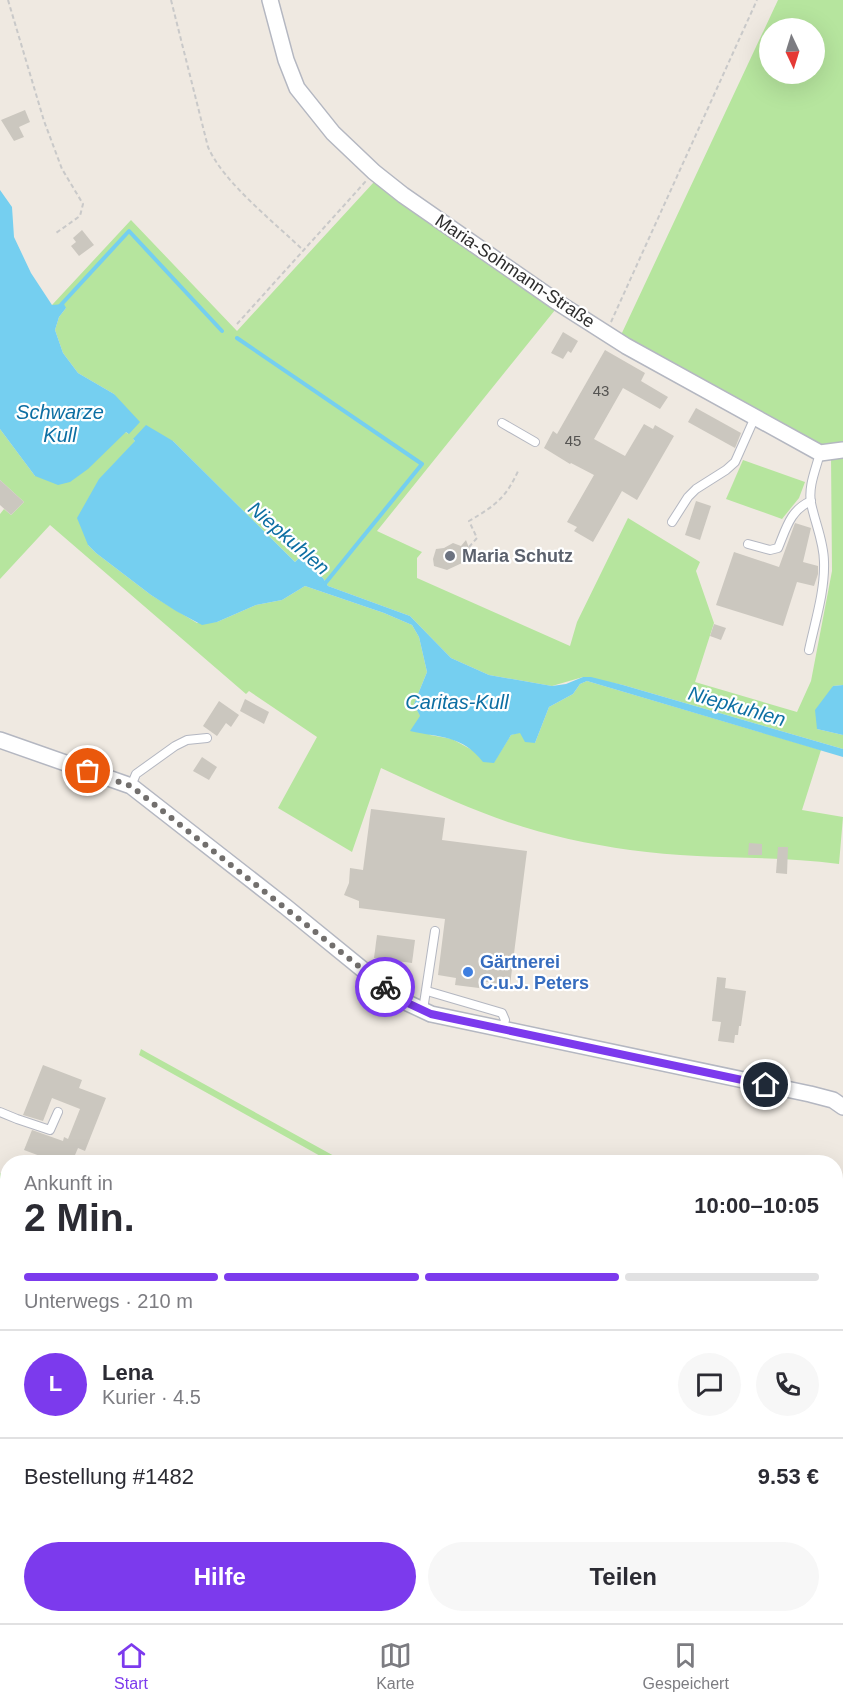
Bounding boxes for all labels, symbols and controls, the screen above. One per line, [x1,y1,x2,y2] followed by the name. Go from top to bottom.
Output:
[759,18,825,84] north arrow
[759,18,825,84] map controls
[431,210,599,332] street label: Maria-Sohmann-Straße
[593,382,609,399] house number: 43
[16,401,104,446] water label: Schwarze Kull
[565,432,581,449] house number: 45
[244,497,334,579] water label: Niepkuhlen
[462,546,573,566] place label: Maria Schutz
[443,549,457,563] marker: Maria Schutz
[686,682,788,730] water label: Niepkuhlen
[405,691,509,713] water label: Caritas-Kull
[62,745,113,796] pin
[71,754,104,787] icon: bag
[480,952,589,993] place label: Gärtnerei C.u.J. Peters
[355,957,415,1017] courier
[461,965,475,979] marker: Gärtnerei C.u.J. Peters
[369,971,402,1004] icon: bike
[740,1059,791,1110] pin
[749,1068,782,1101] icon: home
[24,1172,113,1194] text: Ankunft in
[694,1193,819,1218] text: 10:00–10:05
[24,1196,135,1239] text: 2 Min.
[24,1290,193,1312] text: Unterwegs · 210 m
[678,1353,741,1416] button: chat
[756,1353,819,1416] button: phone
[102,1360,153,1385] text: Lena
[49,1371,62,1396] text: L
[102,1386,201,1408] text: Kurier · 4.5
[24,1464,194,1489] text: Bestellung #1482
[758,1464,819,1489] text: 9.53 €
[24,1542,416,1611] button: Hilfe
[428,1542,819,1611] button: Teilen
[114,1639,148,1693] tab: Start
[376,1639,414,1693] tab: Karte
[643,1639,729,1693] tab: Gespeichert

